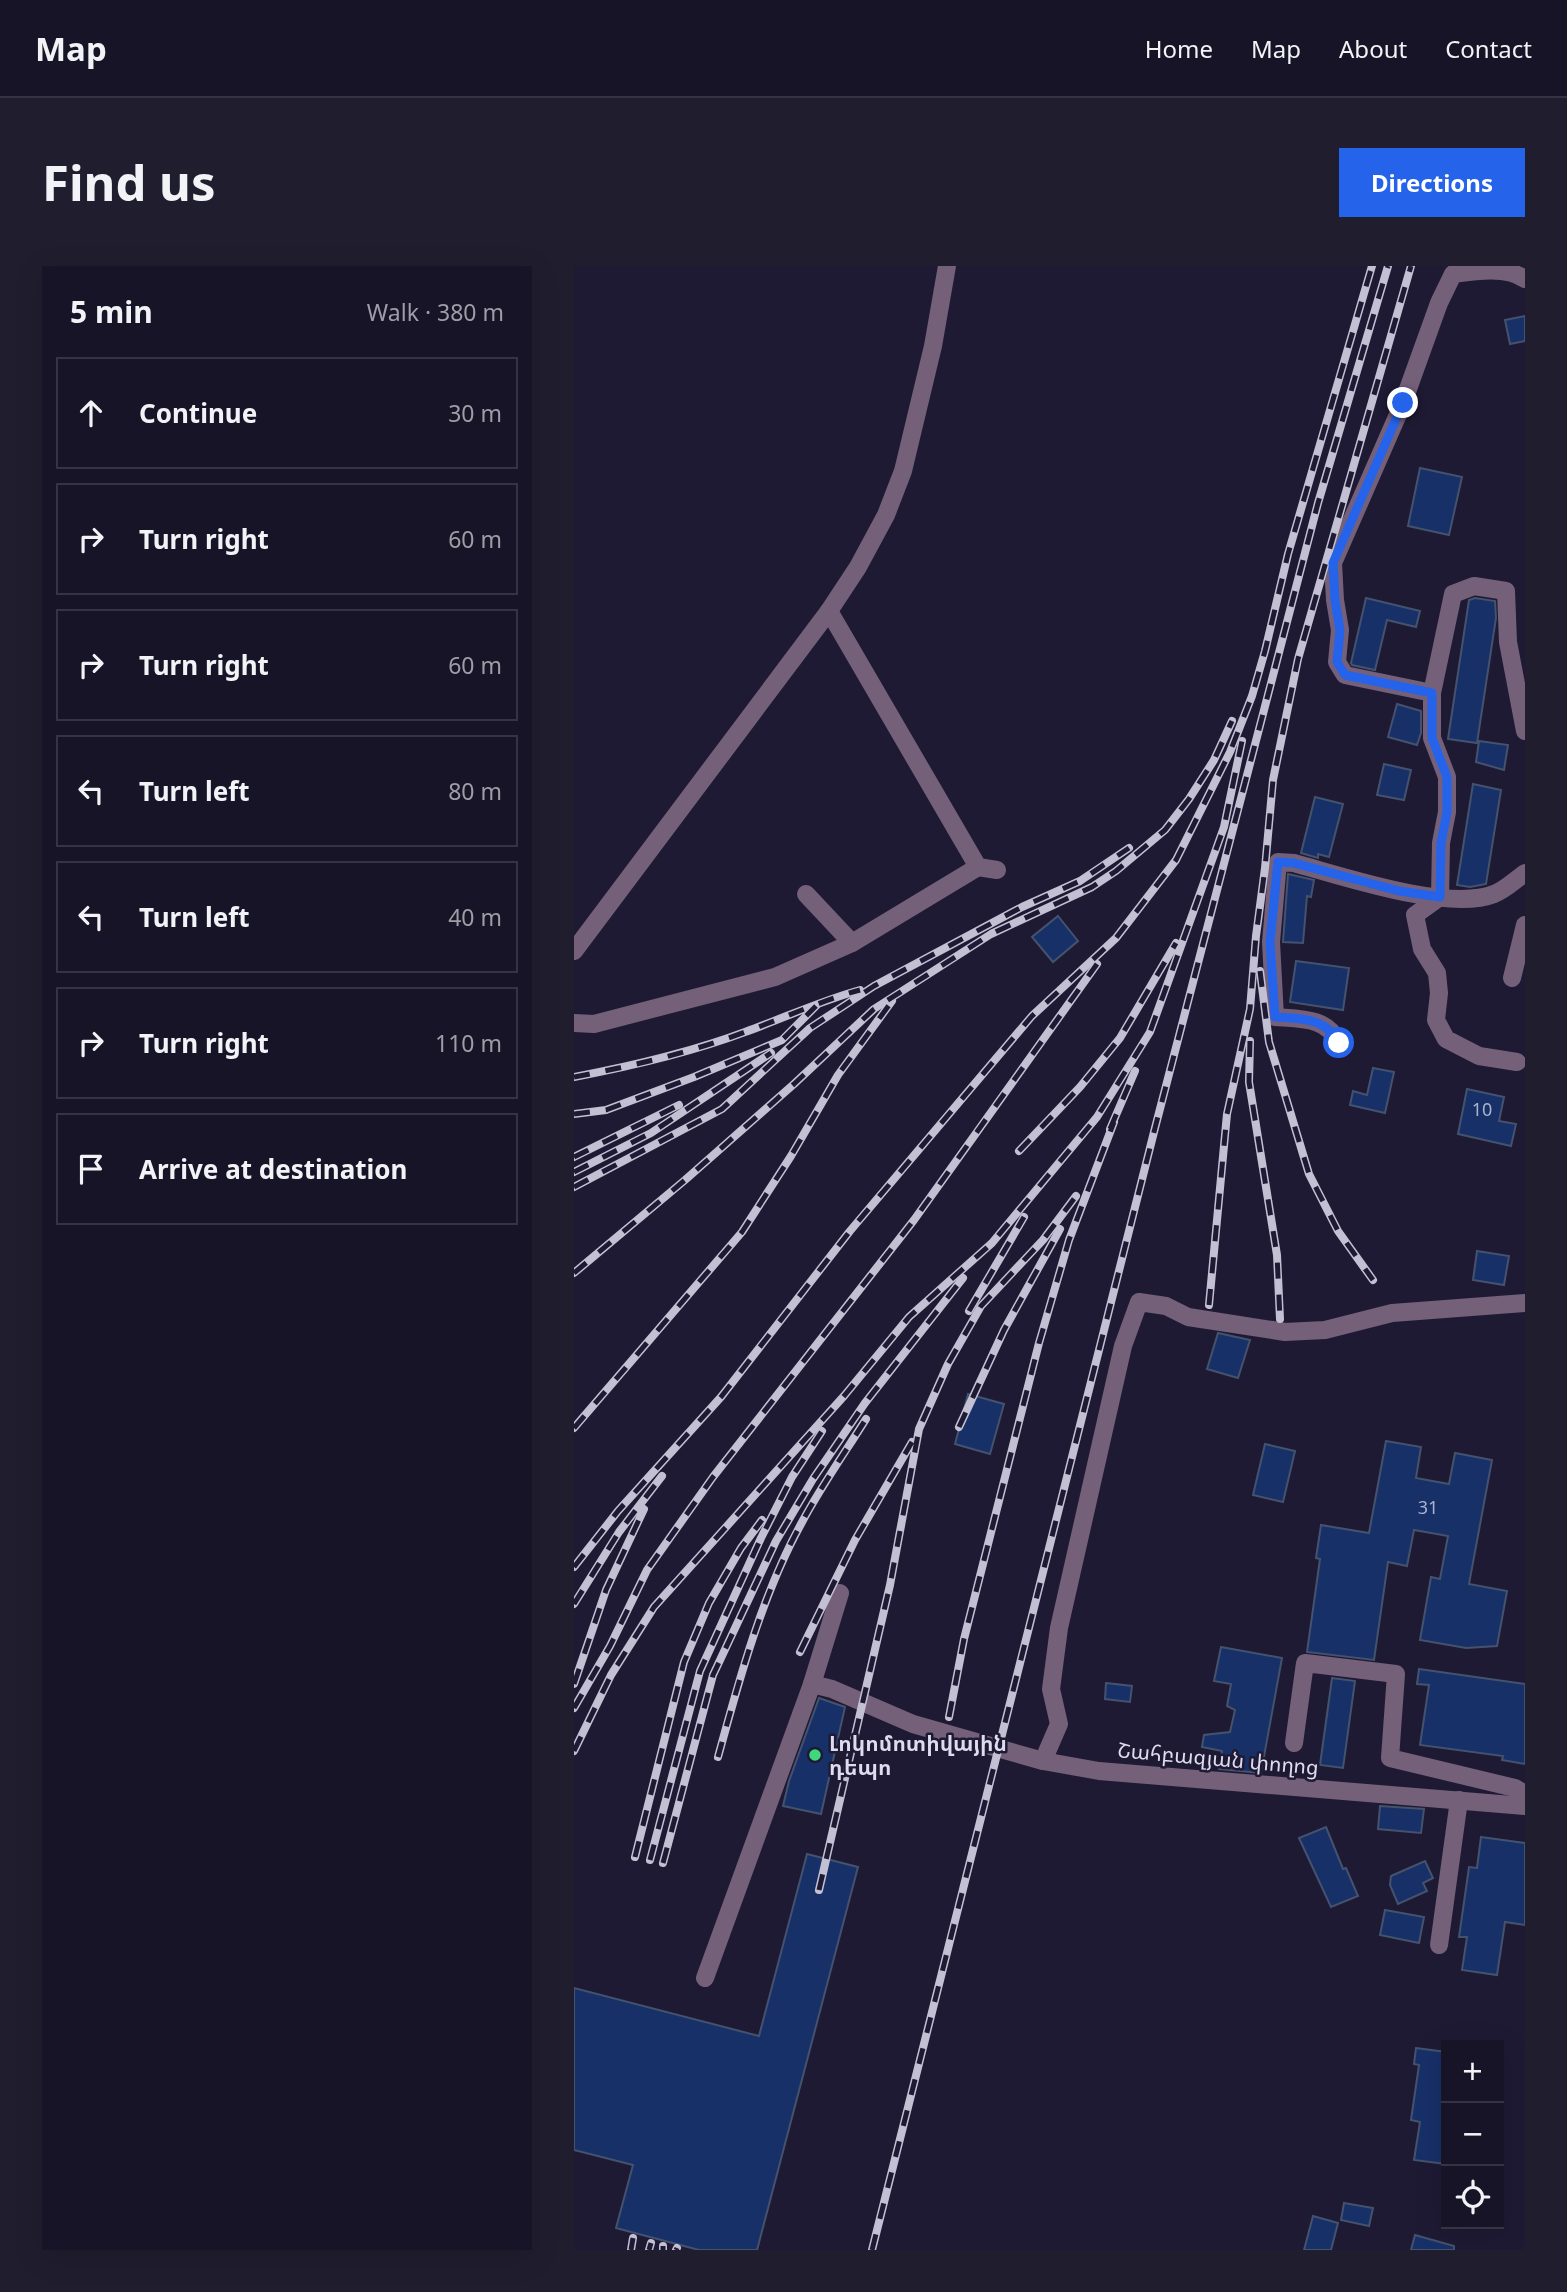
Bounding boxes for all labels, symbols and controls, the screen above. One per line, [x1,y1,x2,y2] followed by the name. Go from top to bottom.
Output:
[35,26,107,71] text: Map
[1145,32,1213,65] text: Home
[1251,32,1301,65] text: Map
[1339,32,1407,65] text: About
[1445,32,1532,65] text: Contact
[1339,148,1525,217] button: Directions
[42,149,216,215] text: Find us
[70,291,153,332] text: 5 min
[367,296,504,328] text: Walk · 380 m
[1387,387,1418,418] route end
[72,394,110,432] icon: ahead
[139,395,257,431] text: Continue
[448,397,502,429] text: 30 m
[72,520,110,558] icon: right
[139,521,269,557] text: Turn right
[448,523,502,555] text: 60 m
[72,646,110,684] icon: right
[139,647,269,683] text: Turn right
[448,649,502,681] text: 60 m
[72,772,110,810] icon: left
[139,773,250,809] text: Turn left
[448,775,502,807] text: 80 m
[72,898,110,936] icon: left
[139,899,250,935] text: Turn left
[448,901,502,933] text: 40 m
[72,1024,110,1062] icon: right
[139,1025,269,1061] text: Turn right
[435,1027,502,1059] text: 110 m
[1323,1027,1354,1058] route start
[1472,1097,1492,1121] house number: 10
[72,1150,110,1188] icon: arrive
[139,1151,408,1187] text: Arrive at destination
[1418,1495,1438,1519] house number: 31
[829,1729,1007,1781] place label: Լոկոմոտիվային դեպո
[1116,1735,1320,1781] street label: Շահբազյան փողոց
[807,1747,823,1763] marker: Լոկոմոտիվային դեպո
[1441,2040,1504,2229] map controls
[1441,2040,1504,2103] button: +
[1441,2103,1504,2166] button: −
[1441,2166,1504,2229] button: locate

